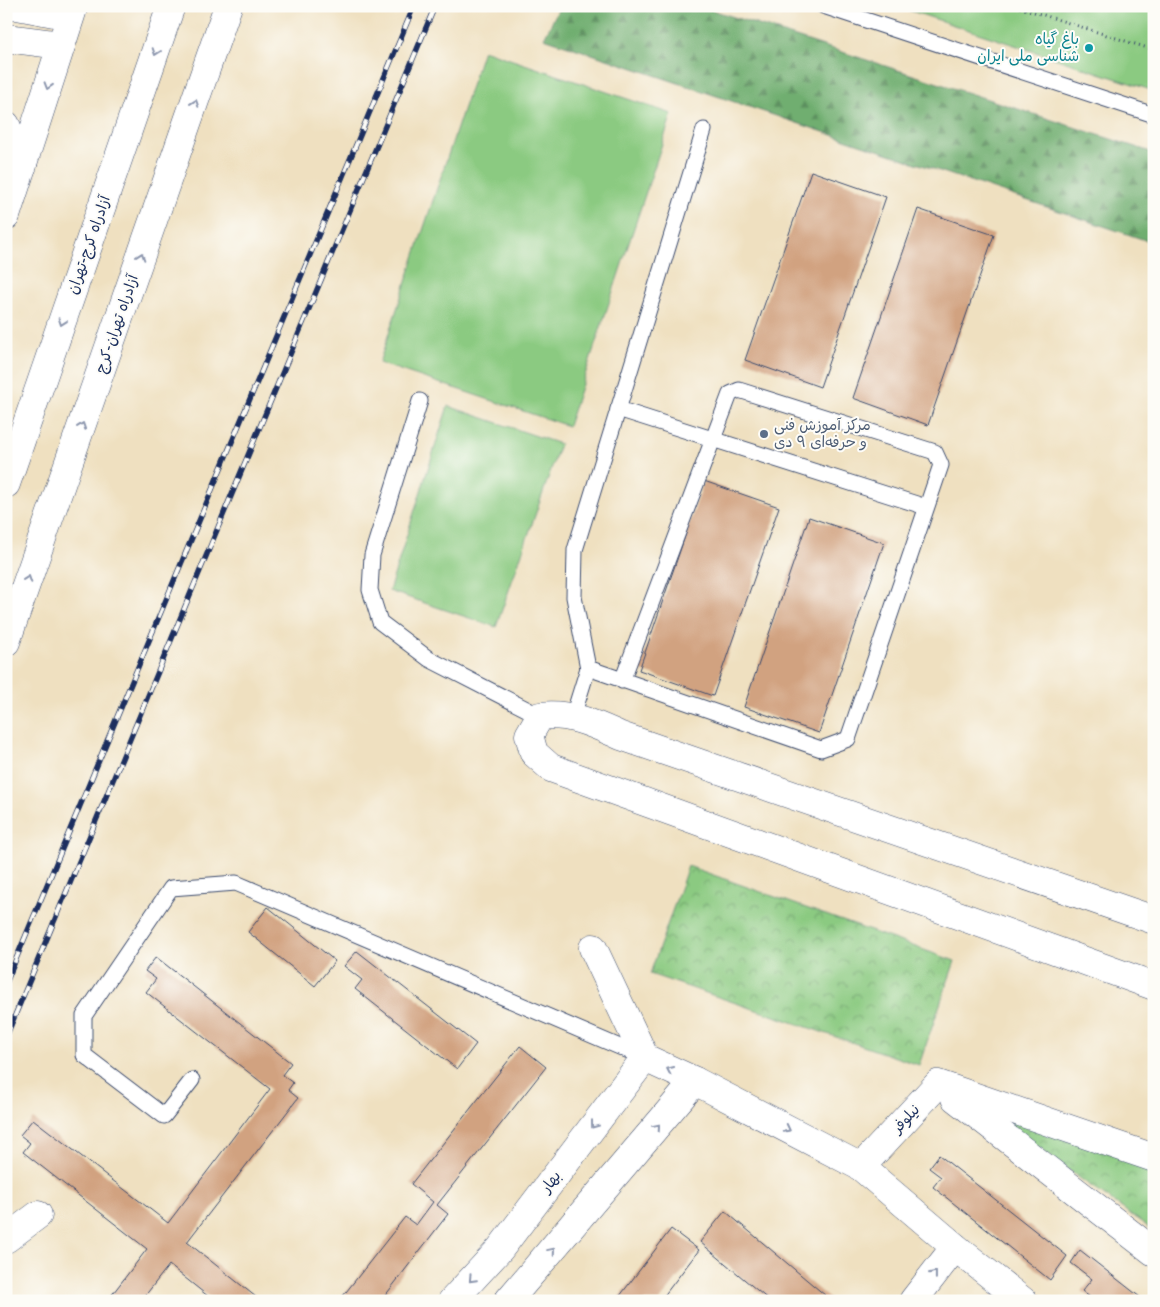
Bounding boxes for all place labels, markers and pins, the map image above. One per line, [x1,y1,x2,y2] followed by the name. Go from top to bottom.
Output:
[977,30,1079,66] place label: باغ گیاه‌ شناسی ملی ایران
[1083,42,1095,54] marker: باغ گیاه‌ شناسی ملی ایران
[774,416,871,452] place label: مرکز آموزش فنی و حرفه‌ای ۹ دی
[758,428,770,440] marker: مرکز آموزش فنی و حرفه‌ای ۹ دی

